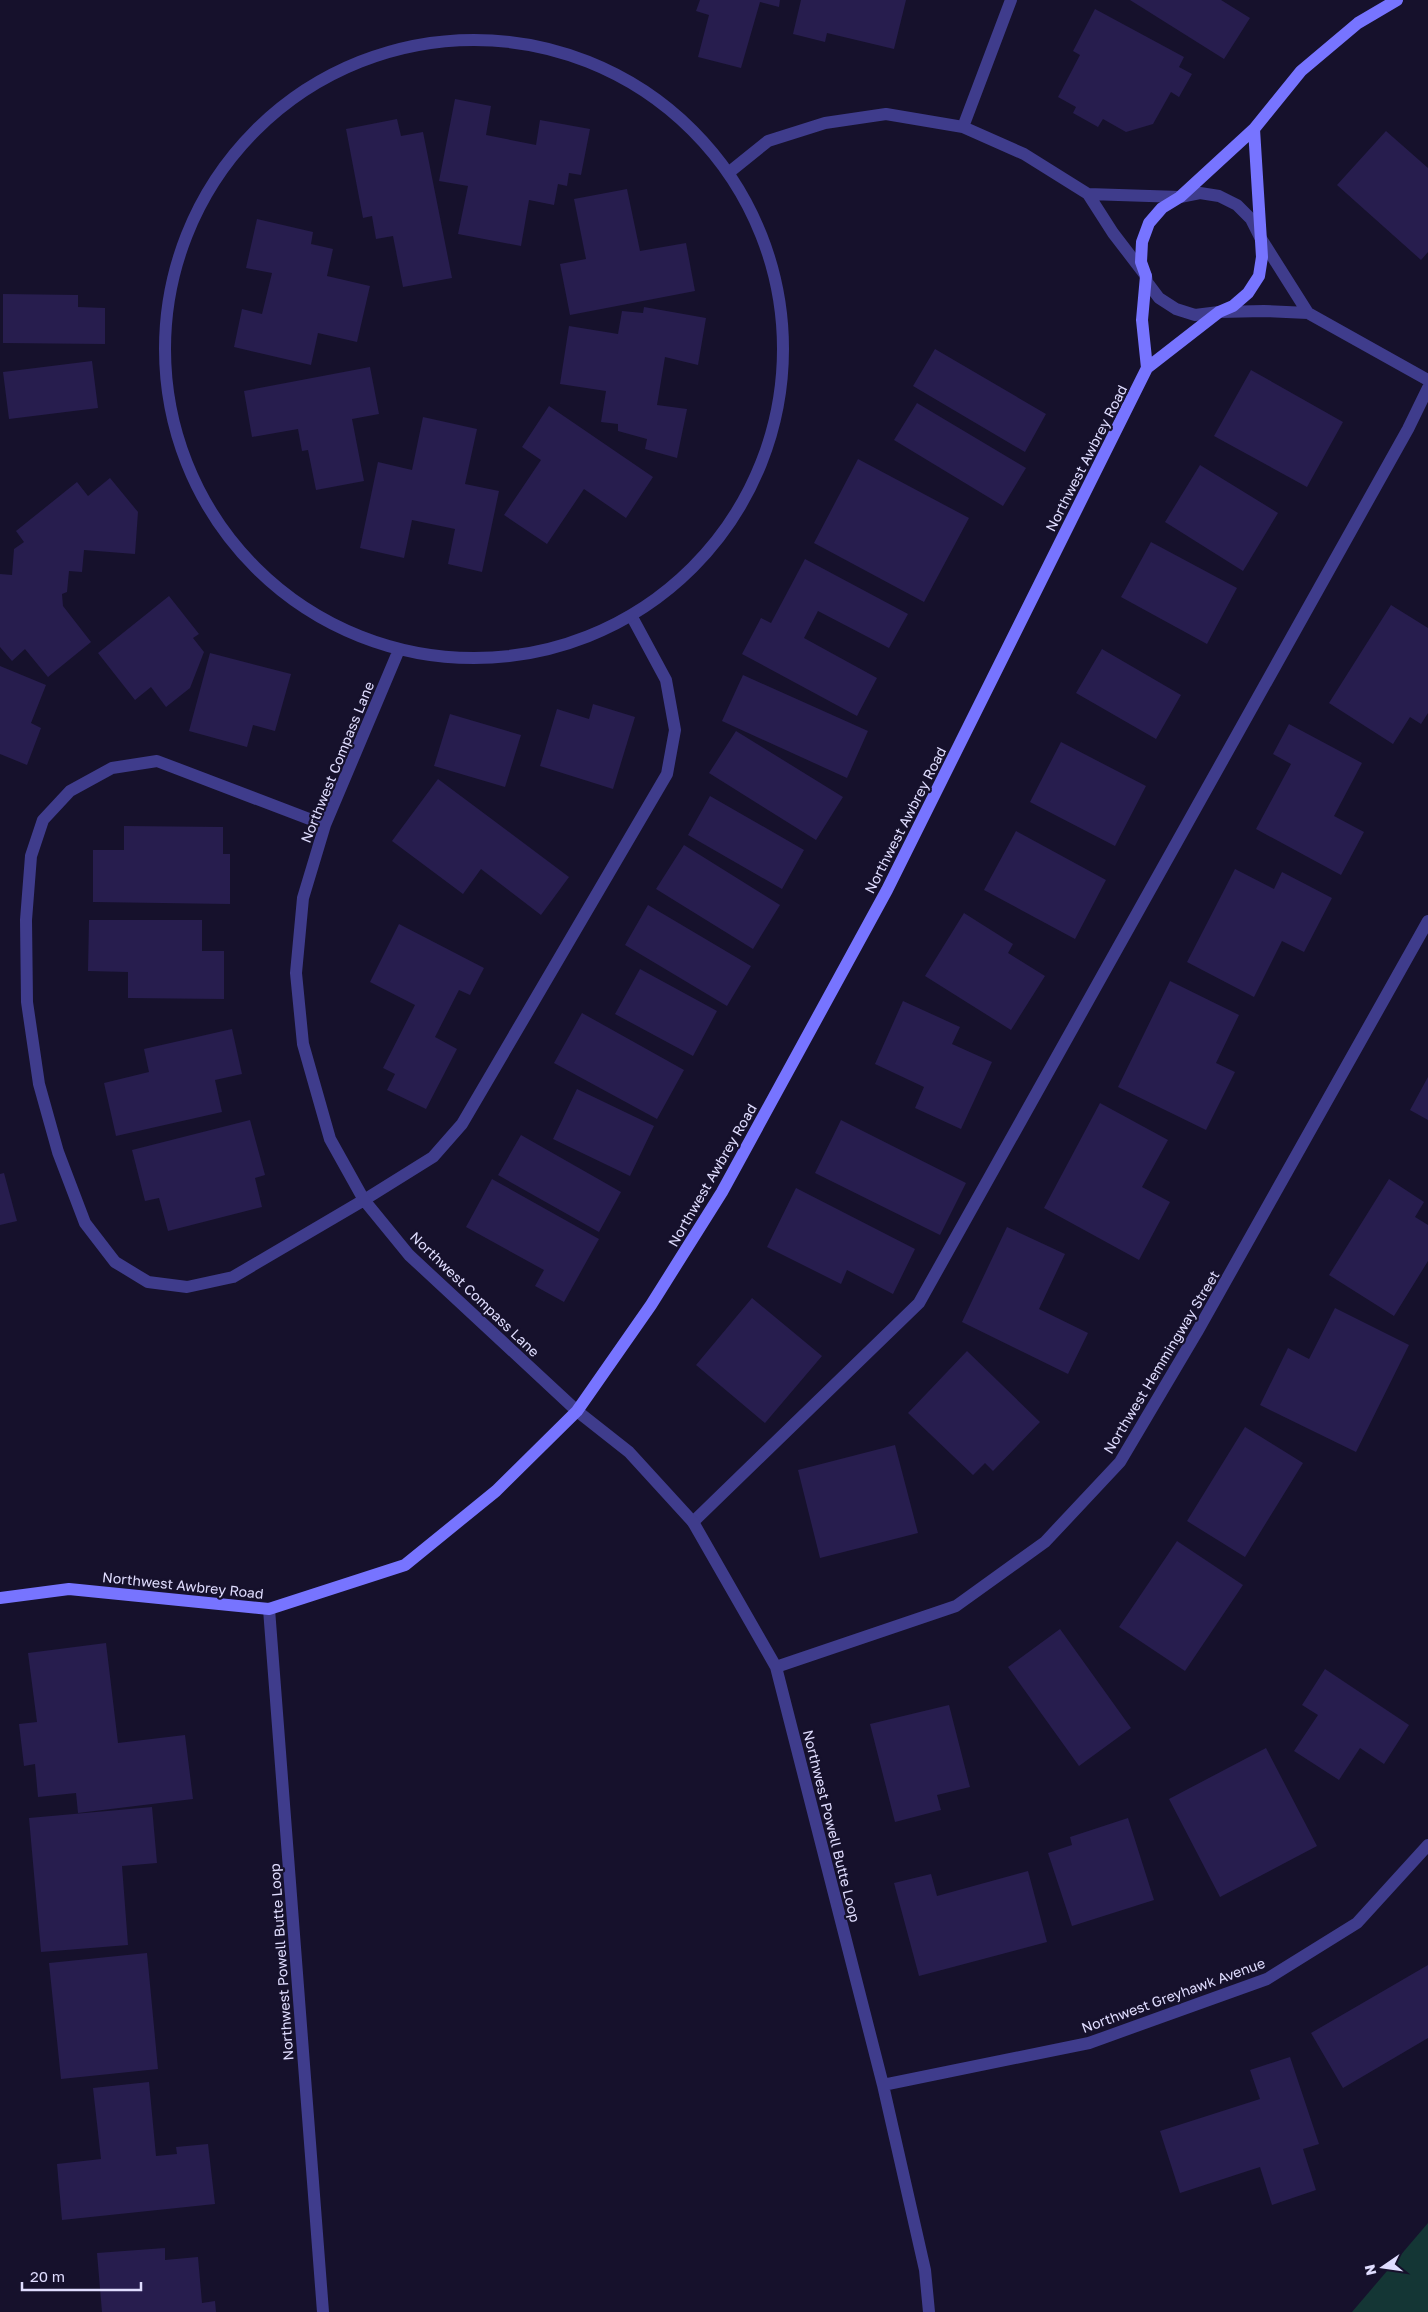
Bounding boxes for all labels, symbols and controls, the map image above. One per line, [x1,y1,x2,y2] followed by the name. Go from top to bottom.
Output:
[1042,382,1130,534] street label: Northwest Awbrey Road
[297,679,377,845] street label: Northwest Compass Lane
[861,744,949,896] street label: Northwest Awbrey Road
[664,1101,760,1249] street label: Northwest Awbrey Road
[407,1228,543,1360] street label: Northwest Compass Lane
[1099,1267,1223,1457] street label: Northwest Hemmingway Street
[101,1568,265,1602] street label: Northwest Awbrey Road
[800,1728,864,1924] street label: Northwest Powell Butte Loop
[266,1863,296,2061] street label: Northwest Powell Butte Loop
[1079,1954,1267,2036] street label: Northwest Greyhawk Avenue
[1358,2242,1408,2292] north arrow
[22,2260,141,2292] scale bar
[1360,2263,1379,2277] text: N
[30,2267,65,2285] text: 20 m

